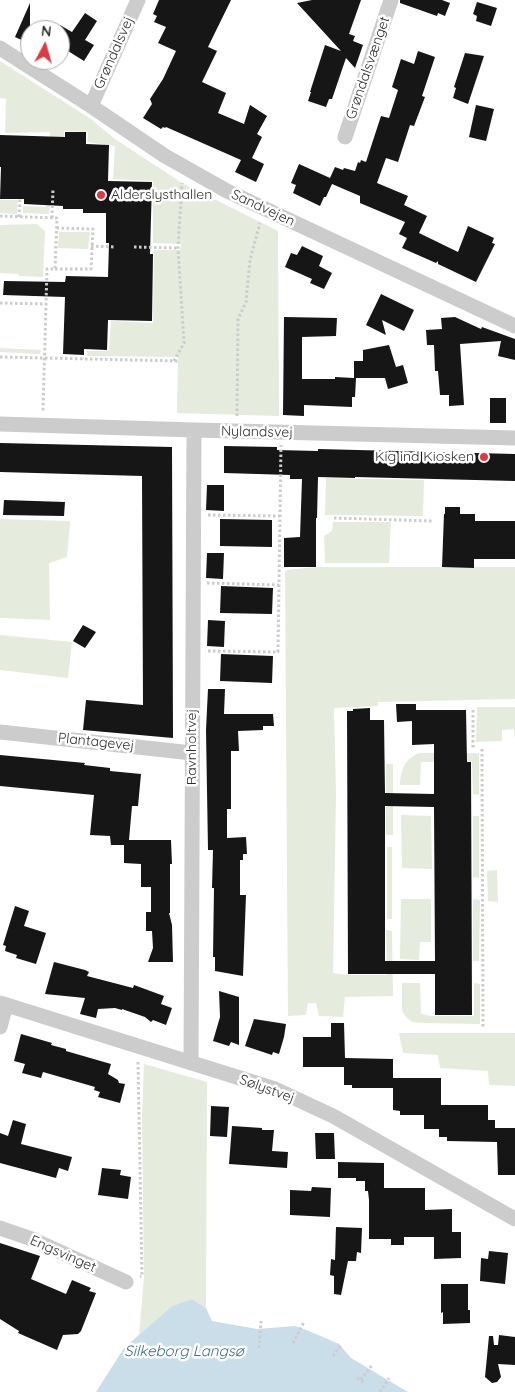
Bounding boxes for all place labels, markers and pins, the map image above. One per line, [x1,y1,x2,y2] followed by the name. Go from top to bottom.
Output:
[111,187,212,203] place label: Alderslysthallen
[95,189,107,201] marker: Alderslysthallen
[375,449,474,465] place label: Kig ind Kiosken
[478,451,490,463] marker: Kig ind Kiosken

